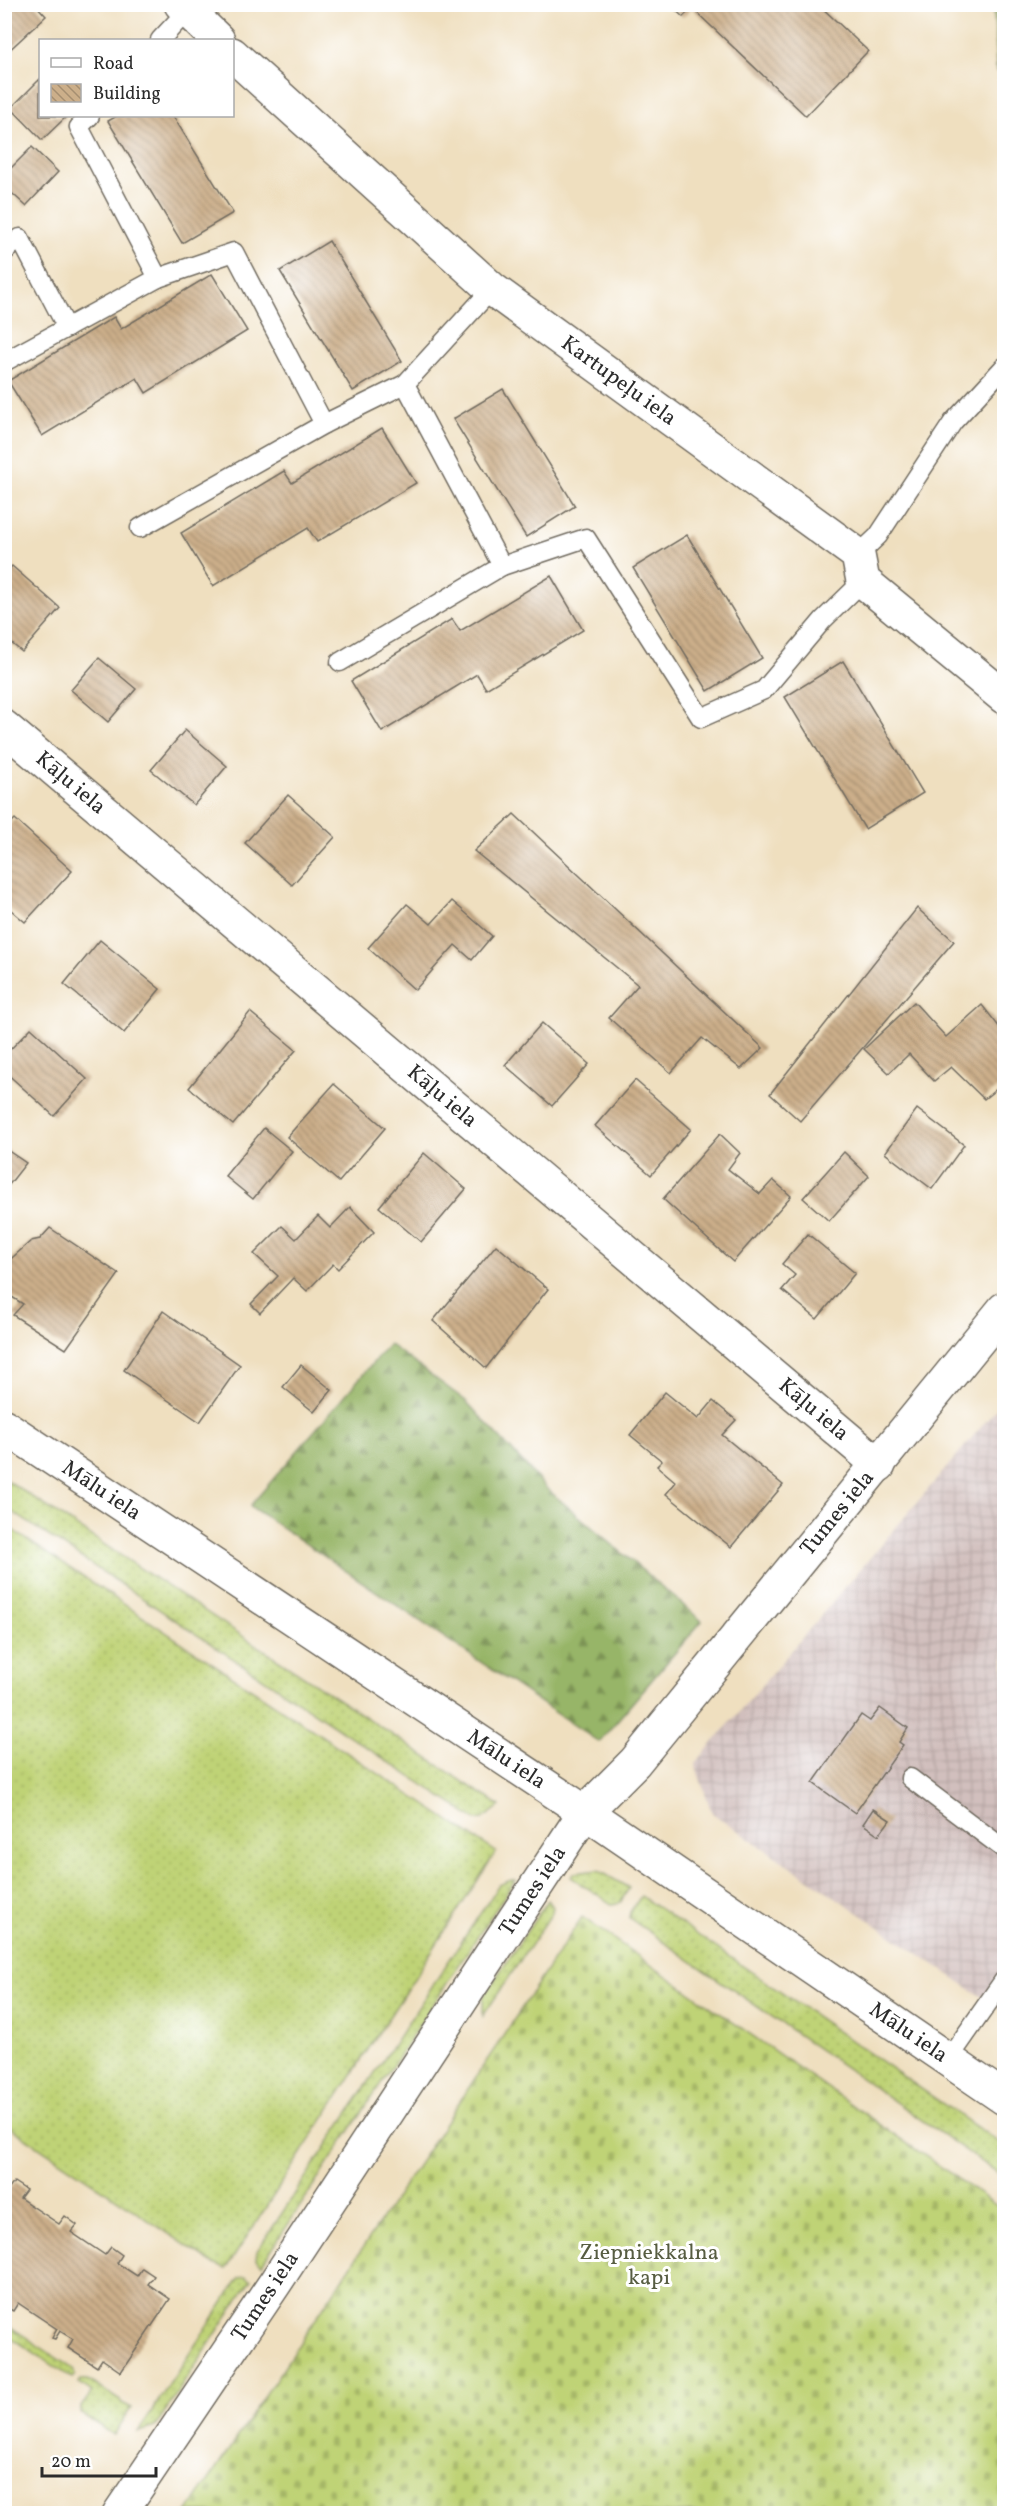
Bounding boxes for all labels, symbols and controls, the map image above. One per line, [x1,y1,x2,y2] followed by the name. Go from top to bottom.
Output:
[39,39,234,117] legend
[93,52,134,77] text: Road
[93,82,161,107] text: Building
[554,328,683,434] street label: Kartupeļu iela
[28,744,113,822] street label: Kāļu iela
[400,1058,484,1135] street label: Kāļu iela
[771,1371,856,1449] street label: Kāļu iela
[56,1453,147,1528] street label: Mālu iela
[793,1464,882,1563] street label: Tumes iela
[460,1722,552,1797] street label: Mālu iela
[492,1840,574,1942] street label: Tumes iela
[863,1995,954,2071] street label: Mālu iela
[579,2238,719,2294] park label: Ziepniekkalna kapi
[224,2246,307,2348] street label: Tumes iela
[42,2440,156,2478] scale bar
[51,2450,91,2475] text: 20 m

